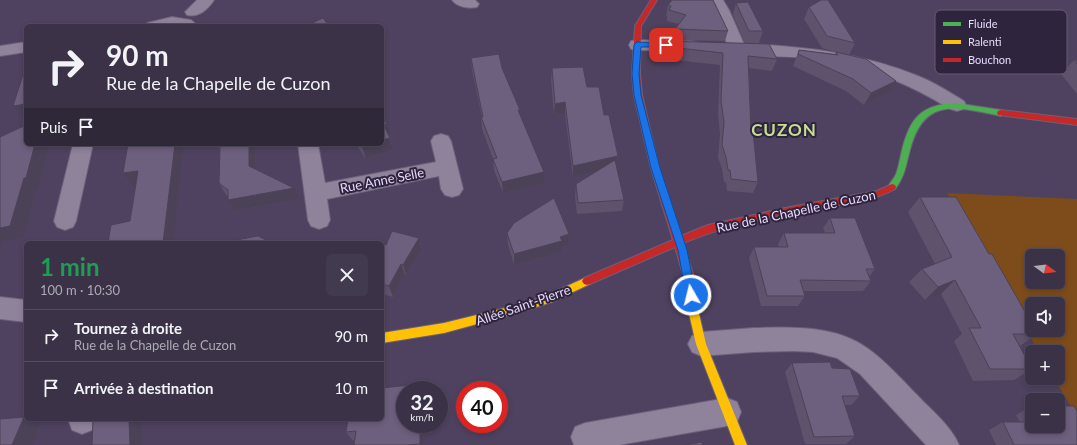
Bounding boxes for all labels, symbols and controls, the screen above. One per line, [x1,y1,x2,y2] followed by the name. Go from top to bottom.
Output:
[935,10,1067,74] legend
[968,17,998,30] text: Fluide
[649,28,683,62] pin
[655,34,677,56] icon: arrive
[968,35,1002,48] text: Ralenti
[106,38,169,72] text: 90 m
[40,40,92,92] icon: right
[968,53,1011,66] text: Bouchon
[106,72,331,94] text: Rue de la Chapelle de Cuzon
[75,116,97,138] icon: arrive
[40,118,67,136] text: Puis
[751,119,817,140] district label: CUZON
[339,164,425,196] street label: Rue Anne Selle
[715,186,877,236] street label: Rue de la Chapelle de Cuzon
[1025,249,1065,289] north arrow
[1025,249,1065,433] map controls
[40,252,100,281] text: 1 min
[326,254,368,296] button: close
[670,274,712,316] position arrow
[474,281,573,329] street label: Allée Saint-Pierre
[40,282,120,298] text: 100 m · 10:30
[1025,297,1065,337] button: sound
[74,319,182,337] text: Tournez à droite
[40,325,62,347] icon: right
[334,327,368,345] text: 90 m
[74,337,236,353] text: Rue de la Chapelle de Cuzon
[1025,345,1065,385] button: +
[40,377,62,399] icon: arrive
[74,379,213,397] text: Arrivée à destination
[334,379,368,397] text: 10 m
[456,381,508,433] speed limit sign: 40
[410,390,434,414] text: 32
[1025,393,1065,433] button: −
[410,411,434,423] text: km/h

